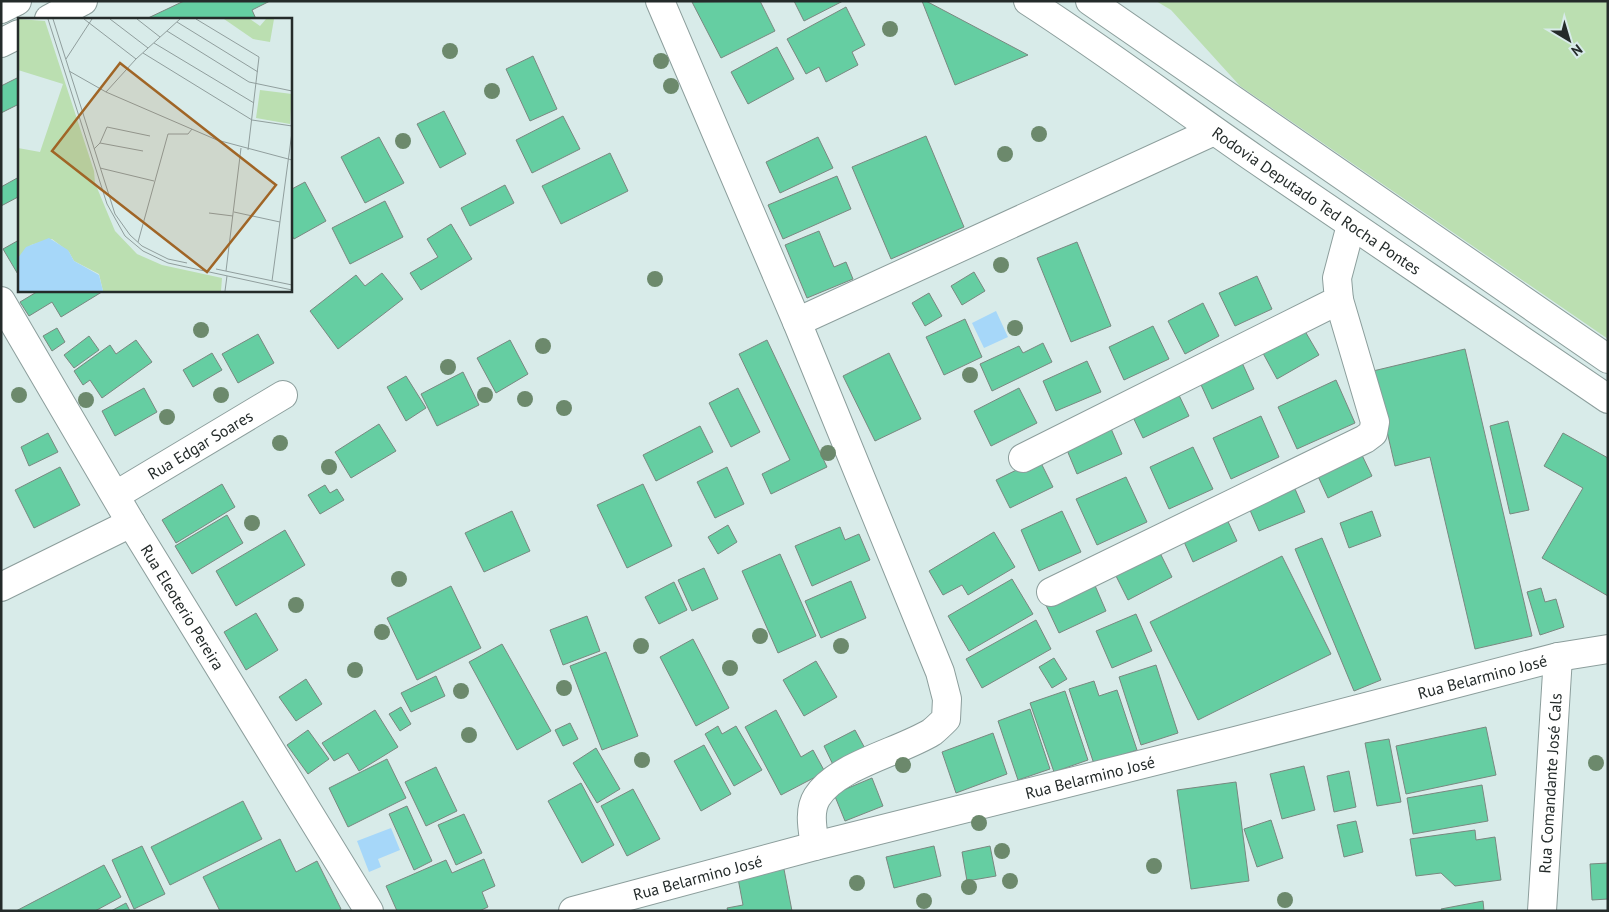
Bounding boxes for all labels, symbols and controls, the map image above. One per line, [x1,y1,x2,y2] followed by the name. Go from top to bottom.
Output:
[1544,15,1594,65] north arrow
[18,18,291,291] inset map
[1568,40,1586,60] text: N
[1209,122,1425,279] street label: Rodovia Deputado Ted Rocha Pontes
[144,405,256,484] street label: Rua Edgar Soares
[137,541,229,674] street label: Rua Eleoterio Pereira
[1415,650,1549,703] street label: Rua Belarmino José
[1534,692,1566,874] street label: Rua Comandante José Cals
[1023,751,1157,803] street label: Rua Belarmino José
[631,851,764,904] street label: Rua Belarmino José

